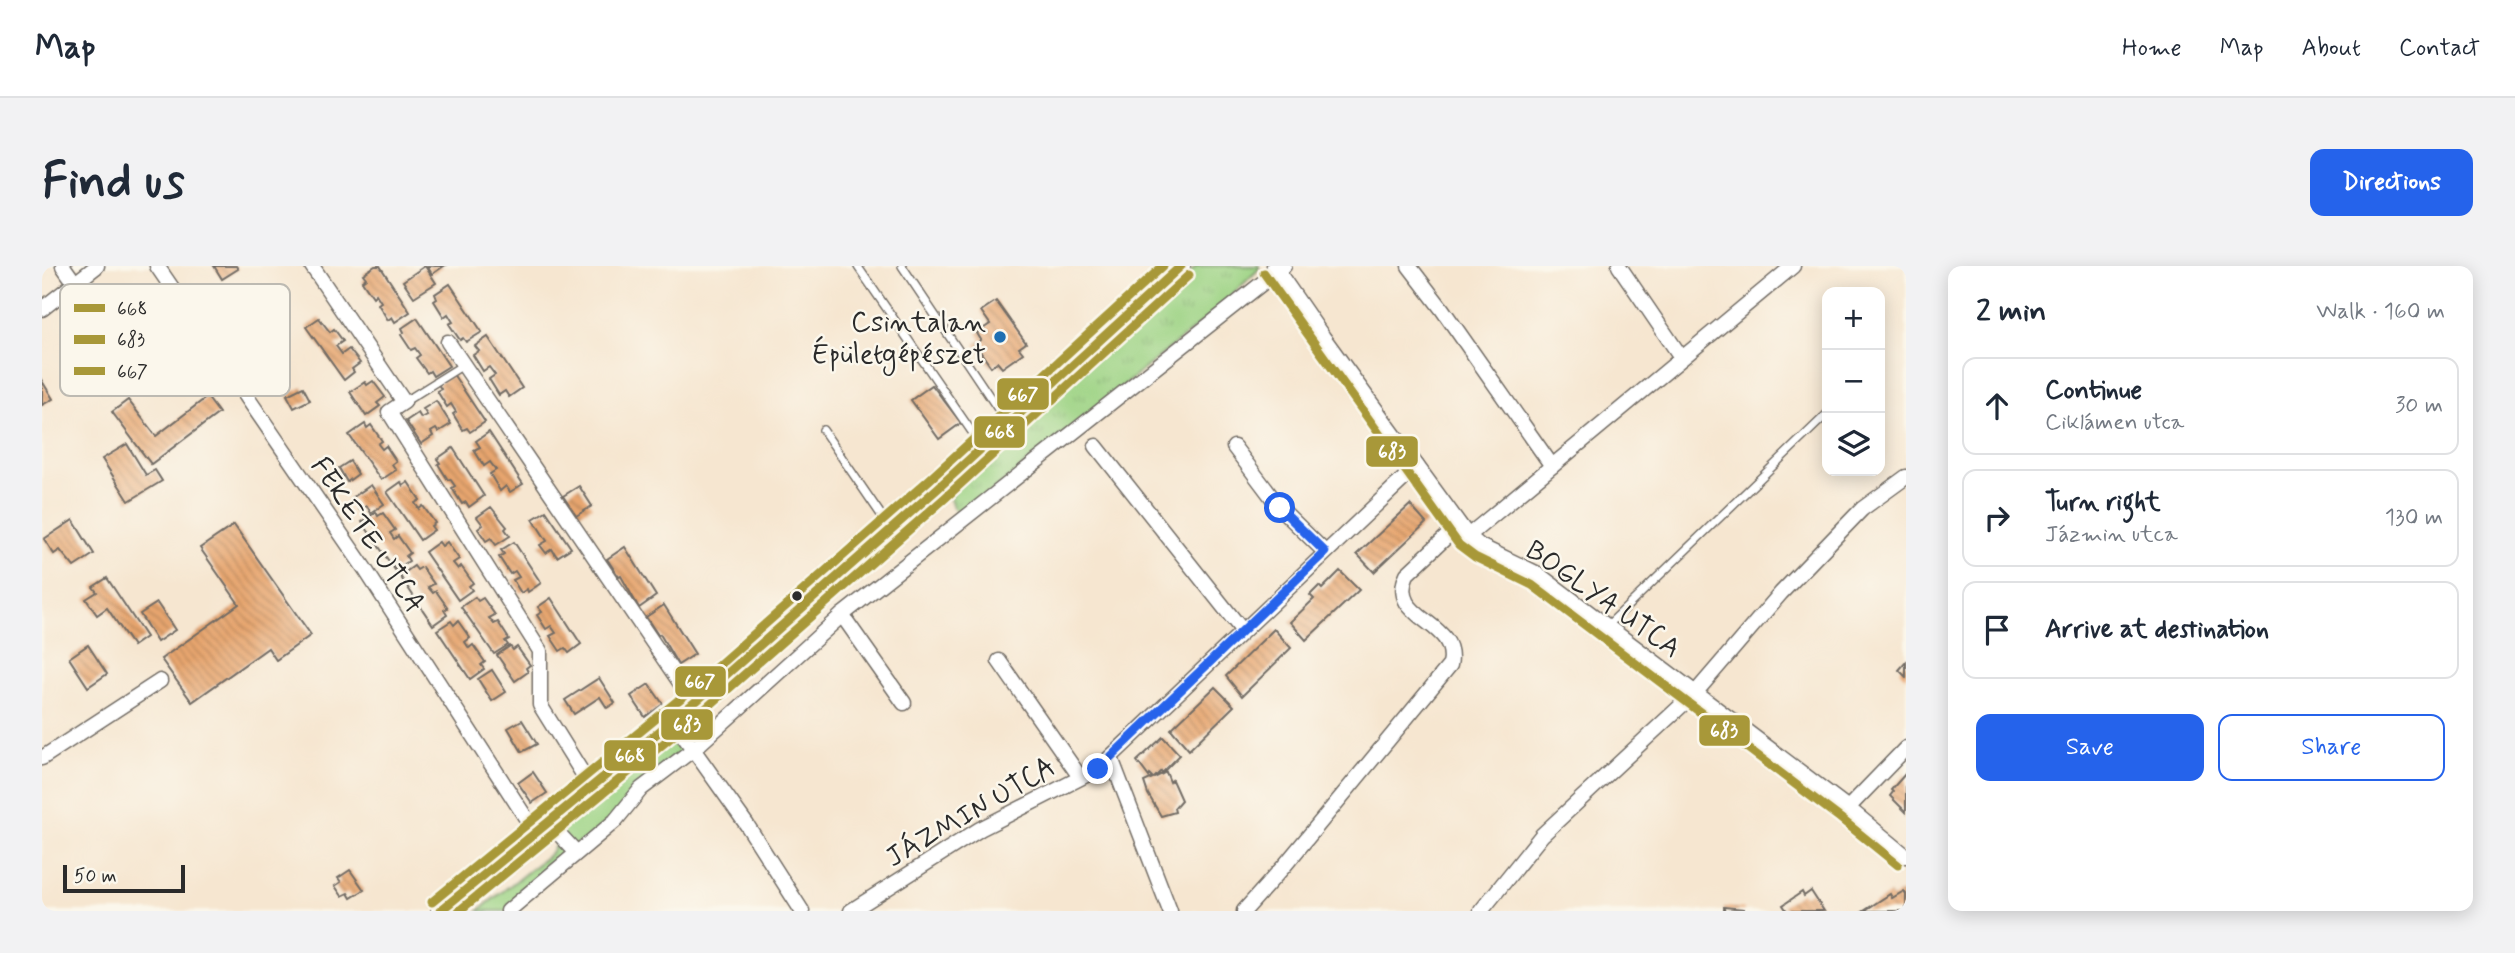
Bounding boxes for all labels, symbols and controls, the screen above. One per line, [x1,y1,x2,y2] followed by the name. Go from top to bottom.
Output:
[35,26,95,70] text: Map
[2122,33,2182,64] text: Home
[2220,33,2264,64] text: Map
[2302,33,2361,64] text: About
[2399,33,2480,64] text: Contact
[2310,149,2473,216] button: Directions
[42,150,185,215] text: Find us
[60,284,290,396] legend
[1822,287,1885,476] map controls
[1822,287,1885,350] button: +
[1976,292,2046,331] text: 2 min
[117,297,148,322] text: 668
[2316,297,2445,327] text: Walk · 160 m
[812,305,986,376] place label: Csintalan Épületgépészet
[117,328,145,353] text: 683
[992,329,1008,345] marker: Csintalan Épületgépészet
[1822,350,1885,413] button: −
[117,360,148,385] text: 667
[2045,374,2142,408] text: Continue
[996,377,1050,411] line badge: 667
[1008,383,1039,408] text: 667
[1978,387,2016,425] icon: ahead
[2395,391,2443,421] text: 30 m
[2045,408,2184,438] text: Ciklámen utca
[1822,413,1885,476] button: layers
[973,415,1026,449] line badge: 668
[985,420,1015,445] text: 668
[1365,435,1419,468] line badge: 683
[1378,440,1406,465] text: 683
[301,450,433,621] street label: FEKETE UTCA
[2045,486,2161,520] text: Turn right
[1264,492,1295,523] route start
[1978,499,2016,537] icon: right
[2385,503,2443,533] text: 130 m
[2045,520,2178,550] text: Jázmin utca
[1517,533,1688,667] street label: BOGLYA UTCA
[790,589,804,603] unlabelled marker
[1978,611,2016,649] icon: arrive
[2045,613,2269,647] text: Arrive at destination
[674,665,727,698] line badge: 667
[685,670,716,695] text: 667
[660,708,714,741] line badge: 683
[673,713,701,738] text: 683
[1698,714,1751,747] line badge: 683
[1976,714,2204,781] button: Save
[2218,714,2445,781] button: Share
[1710,719,1738,744] text: 683
[603,739,657,772] line badge: 668
[615,744,645,769] text: 668
[879,749,1063,877] street label: JÁZMIN UTCA
[1082,753,1113,784] route end
[63,862,186,894] scale bar
[74,864,117,889] text: 50 m

